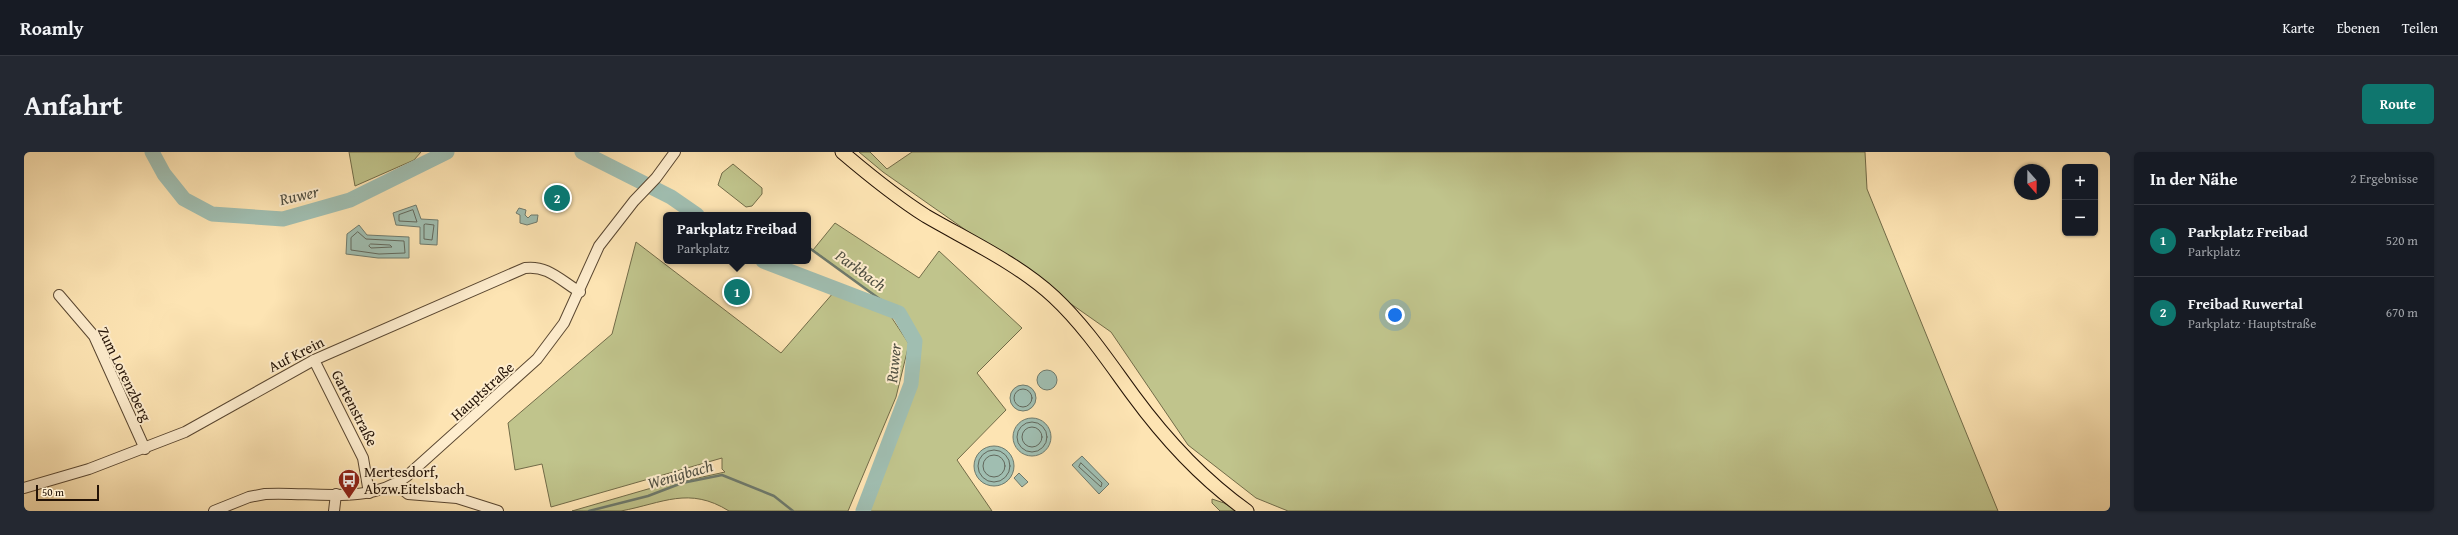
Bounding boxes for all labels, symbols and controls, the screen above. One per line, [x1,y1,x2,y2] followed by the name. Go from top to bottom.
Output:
[20,14,84,42] text: Roamly
[2282,18,2315,38] text: Karte
[2337,18,2380,38] text: Ebenen
[2402,18,2438,38] text: Teilen
[24,84,123,125] text: Anfahrt
[2362,84,2434,124] button: Route
[2014,164,2050,200] north arrow
[2062,164,2098,236] map controls
[2062,164,2098,200] button: +
[2150,166,2238,191] text: In der Nähe
[2350,169,2418,188] text: 2 Ergebnisse
[276,179,322,211] water label: Ruwer
[544,183,570,213] pin: 2
[2062,200,2098,236] button: −
[663,212,811,264] popup
[677,218,797,239] text: Parkplatz Freibad
[2188,221,2308,242] text: Parkplatz Freibad
[2160,231,2166,250] text: 1
[2386,231,2418,250] text: 520 m
[677,239,729,258] text: Parkplatz
[2188,242,2240,261] text: Parkplatz
[830,243,891,297] water label: Parkbach
[724,277,750,307] pin: 1
[2188,293,2303,314] text: Freibad Ruwertal
[2160,303,2166,322] text: 2
[2386,303,2418,322] text: 670 m
[1385,305,1405,325] your location
[2188,314,2316,333] text: Parkplatz · Hauptstraße
[93,323,157,425] street label: Zum Lorenzberg
[265,331,328,377] street label: Auf Krein
[879,341,907,385] water label: Ruwer
[446,357,518,425] street label: Hauptstraße
[327,366,383,450] street label: Gartenstraße
[644,453,716,495] water label: Wenigbach
[364,461,465,499] place label: Mertesdorf, Abzw.Eitelsbach
[336,467,362,500] bus stop icon: Mertesdorf, Abzw.Eitelsbach
[36,483,99,502] scale bar
[42,484,64,500] text: 50 m

